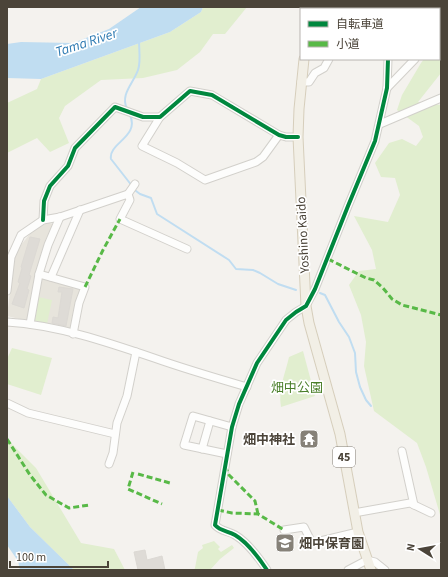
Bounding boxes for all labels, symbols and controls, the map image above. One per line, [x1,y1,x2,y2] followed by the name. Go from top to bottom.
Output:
[300,8,440,60] legend
[336,16,384,33] text: 自転車道
[53,23,121,62] water label: Tama River
[336,36,360,53] text: 小道
[292,196,314,275] street label: Yoshino Kaido
[271,379,323,397] park label: 畑中公園
[298,428,320,450] temple icon: 畑中神社
[243,431,295,449] place label: 畑中神社
[333,447,355,467] road number: 45
[400,529,440,569] north arrow
[274,532,296,554] school or university icon: 畑中保育園
[299,535,364,553] place label: 畑中保育園
[403,542,419,552] text: N
[10,543,108,569] scale bar
[16,549,46,566] text: 100 m

